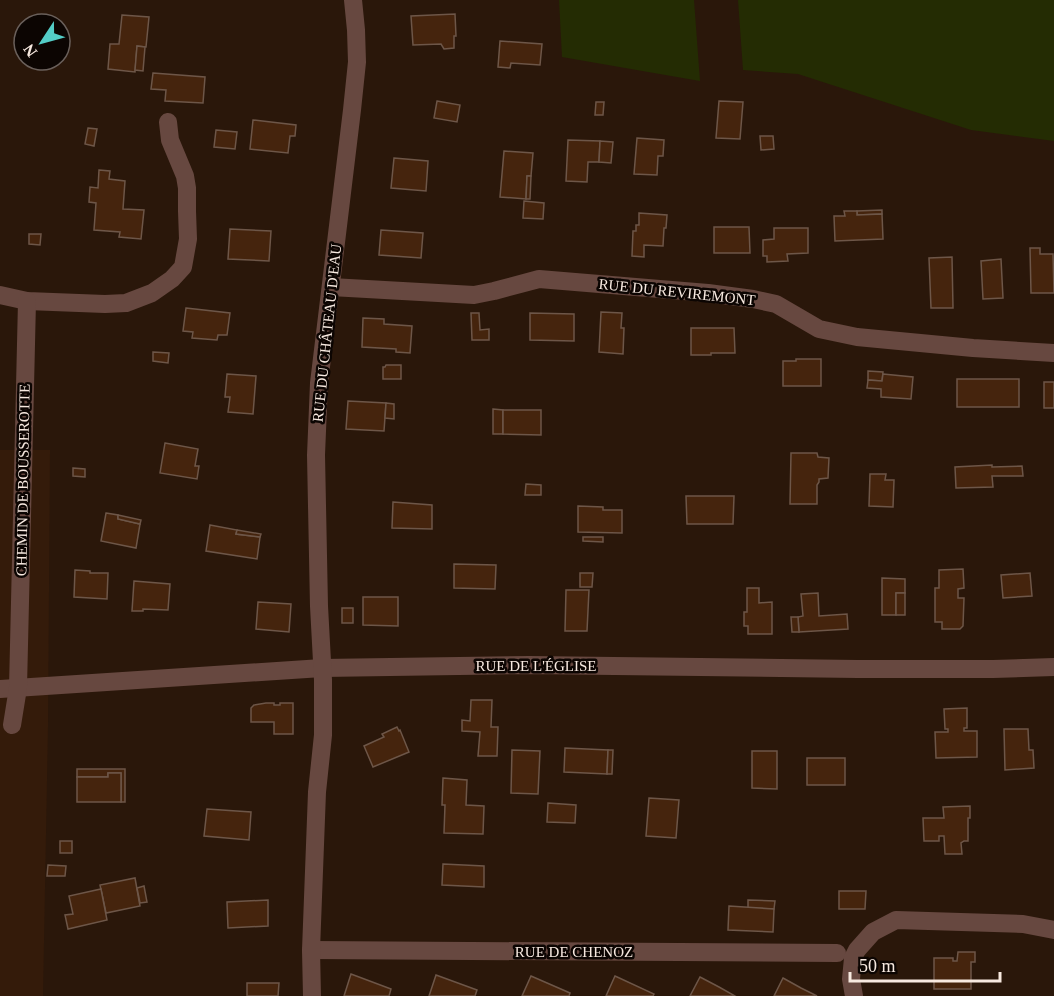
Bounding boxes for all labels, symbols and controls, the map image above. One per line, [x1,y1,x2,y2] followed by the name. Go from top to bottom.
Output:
[12,12,72,72] north arrow
[20,40,41,60] text: N
[310,243,344,423] street label: RUE DU CHÂTEAU D'EAU
[598,276,756,308] street label: RUE DU REVIREMONT
[13,384,33,576] street label: CHEMIN DE BOUSSEROTTE
[475,658,597,674] street label: RUE DE L'ÉGLISE
[515,944,633,960] street label: RUE DE CHENOZ
[850,945,1000,983] scale bar
[859,956,896,976] text: 50 m

